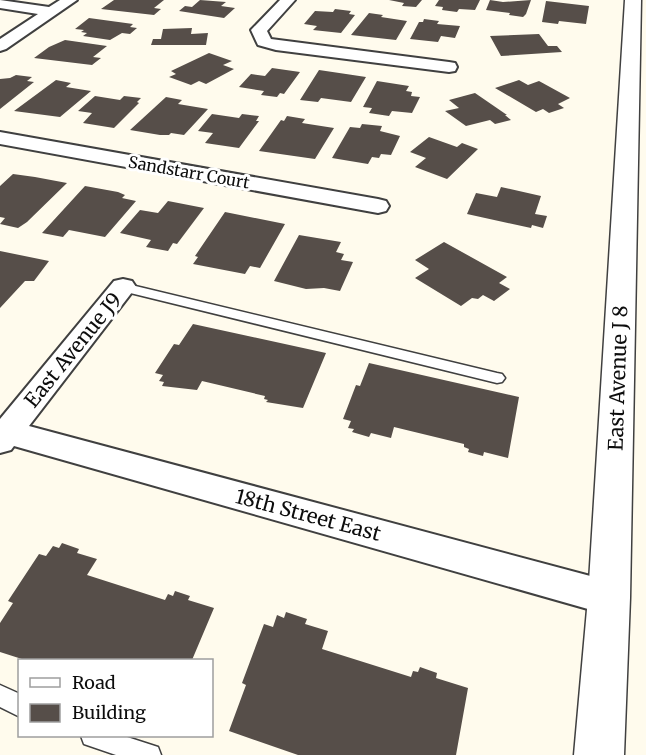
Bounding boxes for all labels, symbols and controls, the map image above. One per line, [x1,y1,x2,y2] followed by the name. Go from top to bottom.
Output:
[127,151,252,193] street label: Sandstarr Court
[19,287,127,412] street label: East Avenue J9
[602,305,633,451] street label: East Avenue J 8
[233,483,384,546] street label: 18th Street East
[18,659,213,737] legend
[72,671,116,694] text: Road
[72,701,146,724] text: Building

